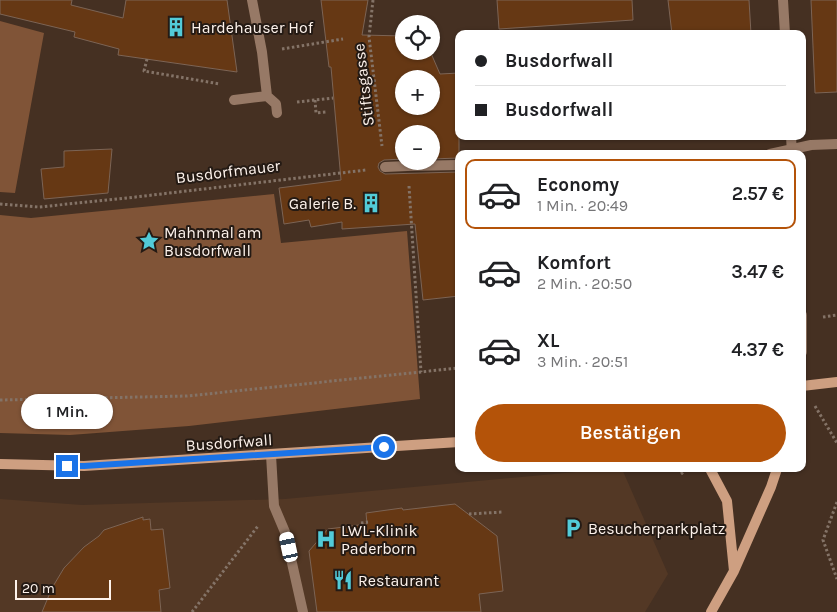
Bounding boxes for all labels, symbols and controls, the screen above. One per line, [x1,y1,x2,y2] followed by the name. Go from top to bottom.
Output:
[395,15,440,170] map controls
[395,15,440,60] button: locate
[165,16,187,38] building icon: Hardehauser Hof
[191,18,314,37] place label: Hardehauser Hof
[349,42,378,127] street label: Stiftsgasse
[505,50,613,72] text: Busdorfwall
[395,70,440,115] button: +
[505,99,613,121] text: Busdorfwall
[395,125,440,170] button: −
[175,156,282,187] street label: Busdorfmauer
[477,172,522,217] icon: car
[537,174,619,196] text: Economy
[732,183,784,205] text: 2.57 €
[360,192,382,214] building icon: Galerie B.
[289,194,356,213] place label: Galerie B.
[537,196,628,215] text: 1 Min. · 20:49
[164,223,262,260] place label: Mahnmal am Busdorfwall
[138,230,160,252] place icon: Mahnmal am Busdorfwall
[477,250,522,295] icon: car
[537,252,611,274] text: Komfort
[731,261,784,283] text: 3.47 €
[537,274,632,293] text: 2 Min. · 20:50
[477,328,522,373] icon: car
[537,330,559,352] text: XL
[731,339,784,361] text: 4.37 €
[537,352,628,371] text: 3 Min. · 20:51
[21,394,113,428] callout: 1 Min.
[46,402,88,421] text: 1 Min.
[475,404,786,462] button: Bestätigen
[185,430,273,455] street label: Busdorfwall
[373,436,395,458] route start
[56,455,78,477] route end
[562,517,584,539] parking icon: Besucherparkplatz
[588,519,725,538] place label: Besucherparkplatz
[341,521,418,558] place label: LWL-Klinik Paderborn
[315,528,337,550] hospital icon: LWL-Klinik Paderborn
[278,531,299,563] car
[332,569,354,591] restaurant icon: Restaurant
[358,571,439,590] place label: Restaurant
[15,577,111,600] scale bar
[22,580,55,597] text: 20 m

